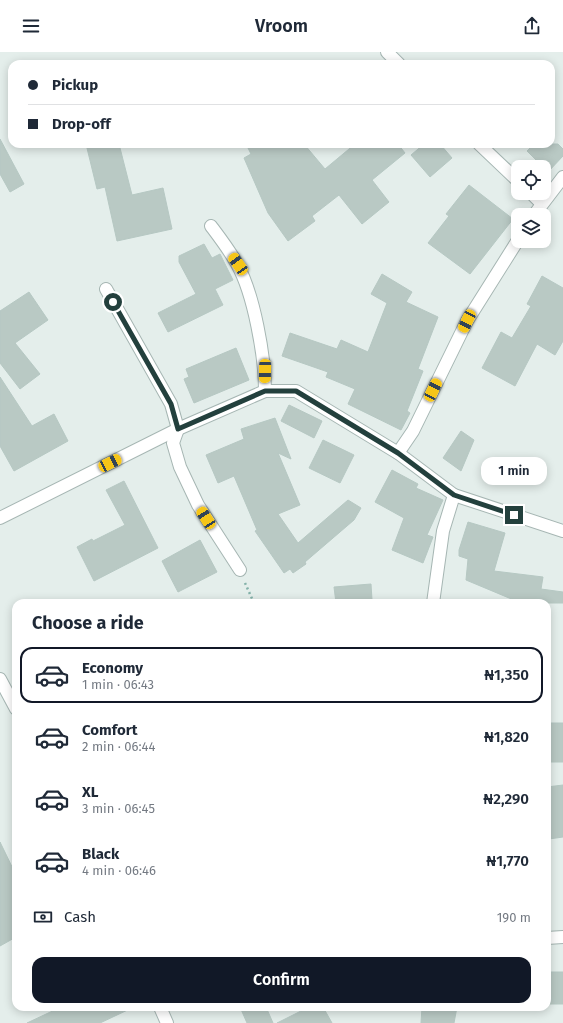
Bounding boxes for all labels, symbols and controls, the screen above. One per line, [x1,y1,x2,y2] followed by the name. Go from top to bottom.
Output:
[20,15,42,37] icon: menu
[255,15,308,37] text: Vroom
[521,15,543,37] icon: share
[52,76,98,94] text: Pickup
[52,115,111,133] text: Drop-off
[511,160,551,248] map controls
[511,160,551,200] button: locate
[511,208,551,248] button: layers
[226,251,250,277] car
[104,293,122,311] route start
[456,308,478,334] car
[259,359,271,383] car
[422,377,444,403] car
[97,452,123,474] car
[481,457,547,485] callout: 1 min
[498,463,530,478] text: 1 min
[194,505,218,531] car
[505,506,523,524] route end
[32,612,144,634] text: Choose a ride
[34,657,70,693] icon: car
[82,659,143,677] text: Economy
[484,666,529,684] text: ₦1,350
[82,677,154,692] text: 1 min · 06:43
[34,719,70,755] icon: car
[82,721,138,739] text: Comfort
[484,728,529,746] text: ₦1,820
[82,739,155,754] text: 2 min · 06:44
[34,781,70,817] icon: car
[82,783,98,801] text: XL
[483,790,529,808] text: ₦2,290
[82,801,155,816] text: 3 min · 06:45
[34,843,70,879] icon: car
[82,845,119,863] text: Black
[486,852,529,870] text: ₦1,770
[82,863,156,878] text: 4 min · 06:46
[32,906,54,928] icon: cash
[64,908,96,926] text: Cash
[497,910,531,925] text: 190 m
[32,957,531,1003] button: Confirm

